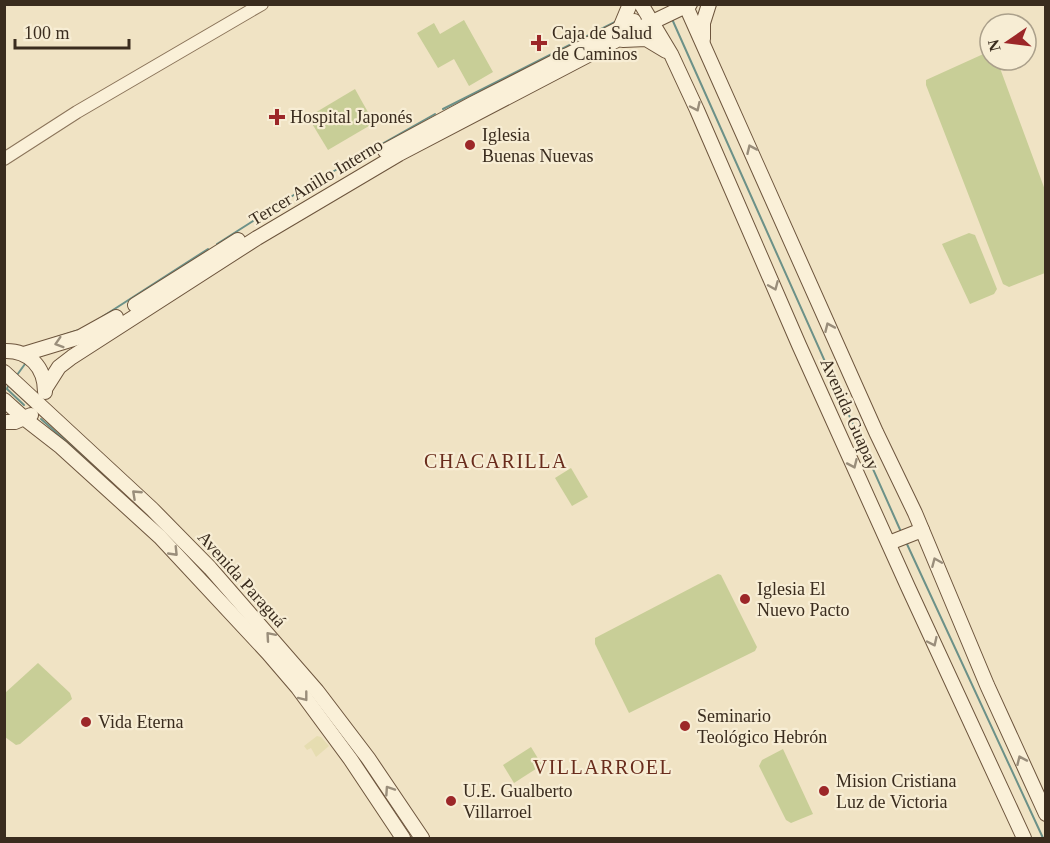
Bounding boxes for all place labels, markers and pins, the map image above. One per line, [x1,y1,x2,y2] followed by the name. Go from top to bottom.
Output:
[552,23,652,64] place label: Caja de Salud de Caminos
[530,34,548,52] marker: Caja de Salud de Caminos
[290,107,412,127] place label: Hospital Japonés
[268,108,286,126] marker: Hospital Japonés
[482,125,593,166] place label: Iglesia Buenas Nuevas
[463,138,477,152] marker: Iglesia Buenas Nuevas
[757,579,849,620] place label: Iglesia El Nuevo Pacto
[738,592,752,606] marker: Iglesia El Nuevo Pacto
[697,706,827,747] place label: Seminario Teológico Hebrón
[98,712,183,732] place label: Vida Eterna
[79,715,93,729] marker: Vida Eterna
[678,719,692,733] marker: Seminario Teológico Hebrón
[836,771,957,812] place label: Mision Cristiana Luz de Victoria
[463,781,572,822] place label: U.E. Gualberto Villarroel
[817,784,831,798] marker: Mision Cristiana Luz de Victoria
[444,794,458,808] marker: U.E. Gualberto Villarroel

